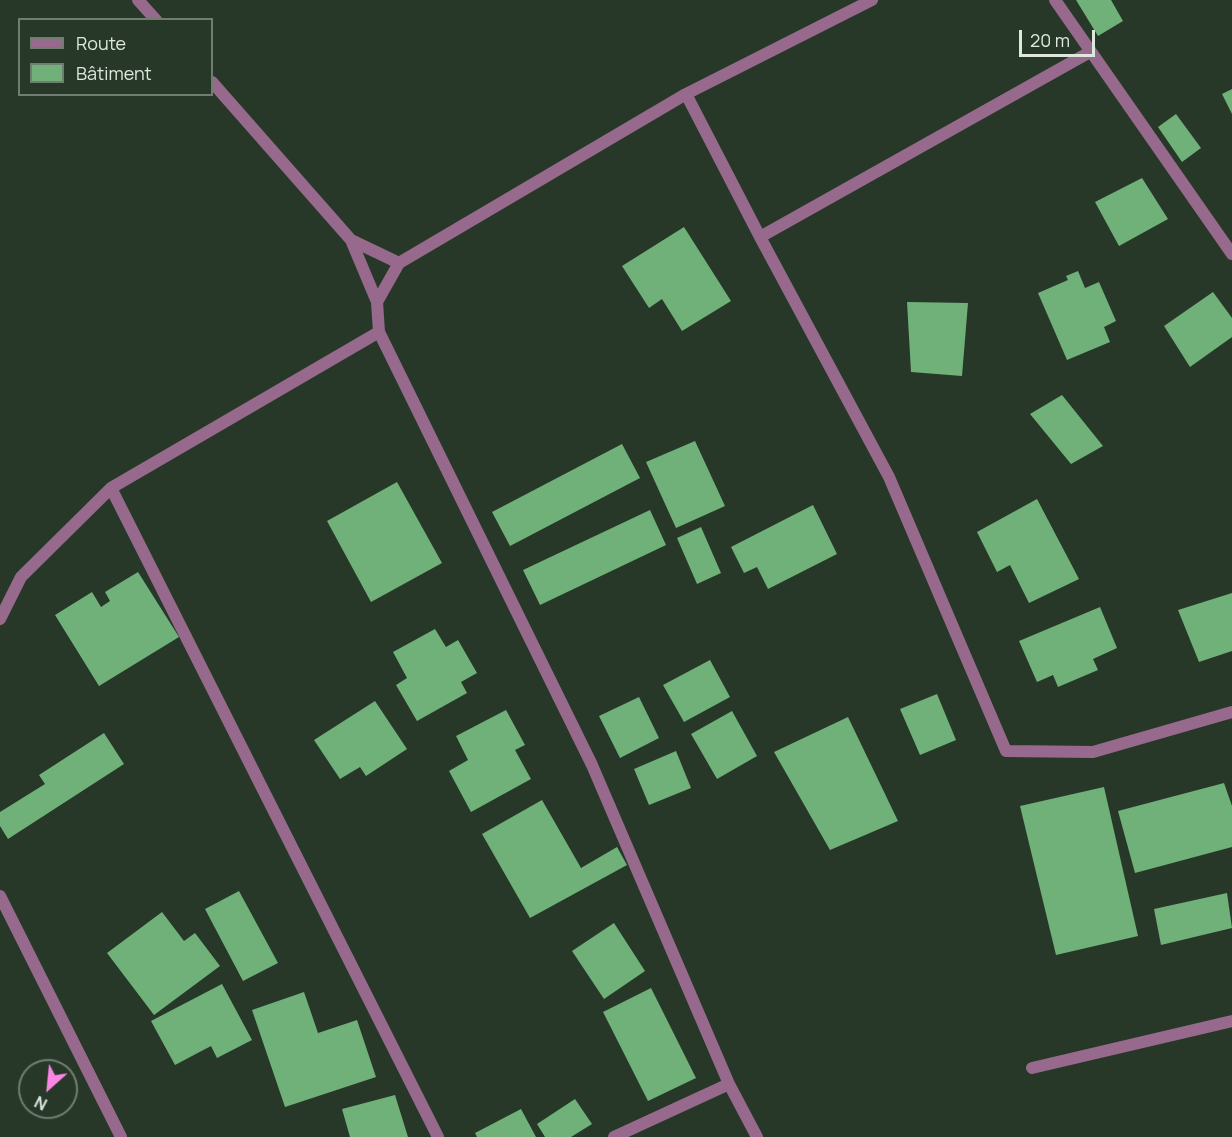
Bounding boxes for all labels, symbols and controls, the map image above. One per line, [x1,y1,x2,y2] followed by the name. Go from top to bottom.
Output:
[18,18,213,96] legend
[1022,18,1098,56] scale bar
[1030,28,1070,52] text: 20 m
[76,31,126,55] text: Route
[76,61,152,85] text: Bâtiment
[18,1059,78,1119] north arrow
[31,1091,51,1116] text: N

